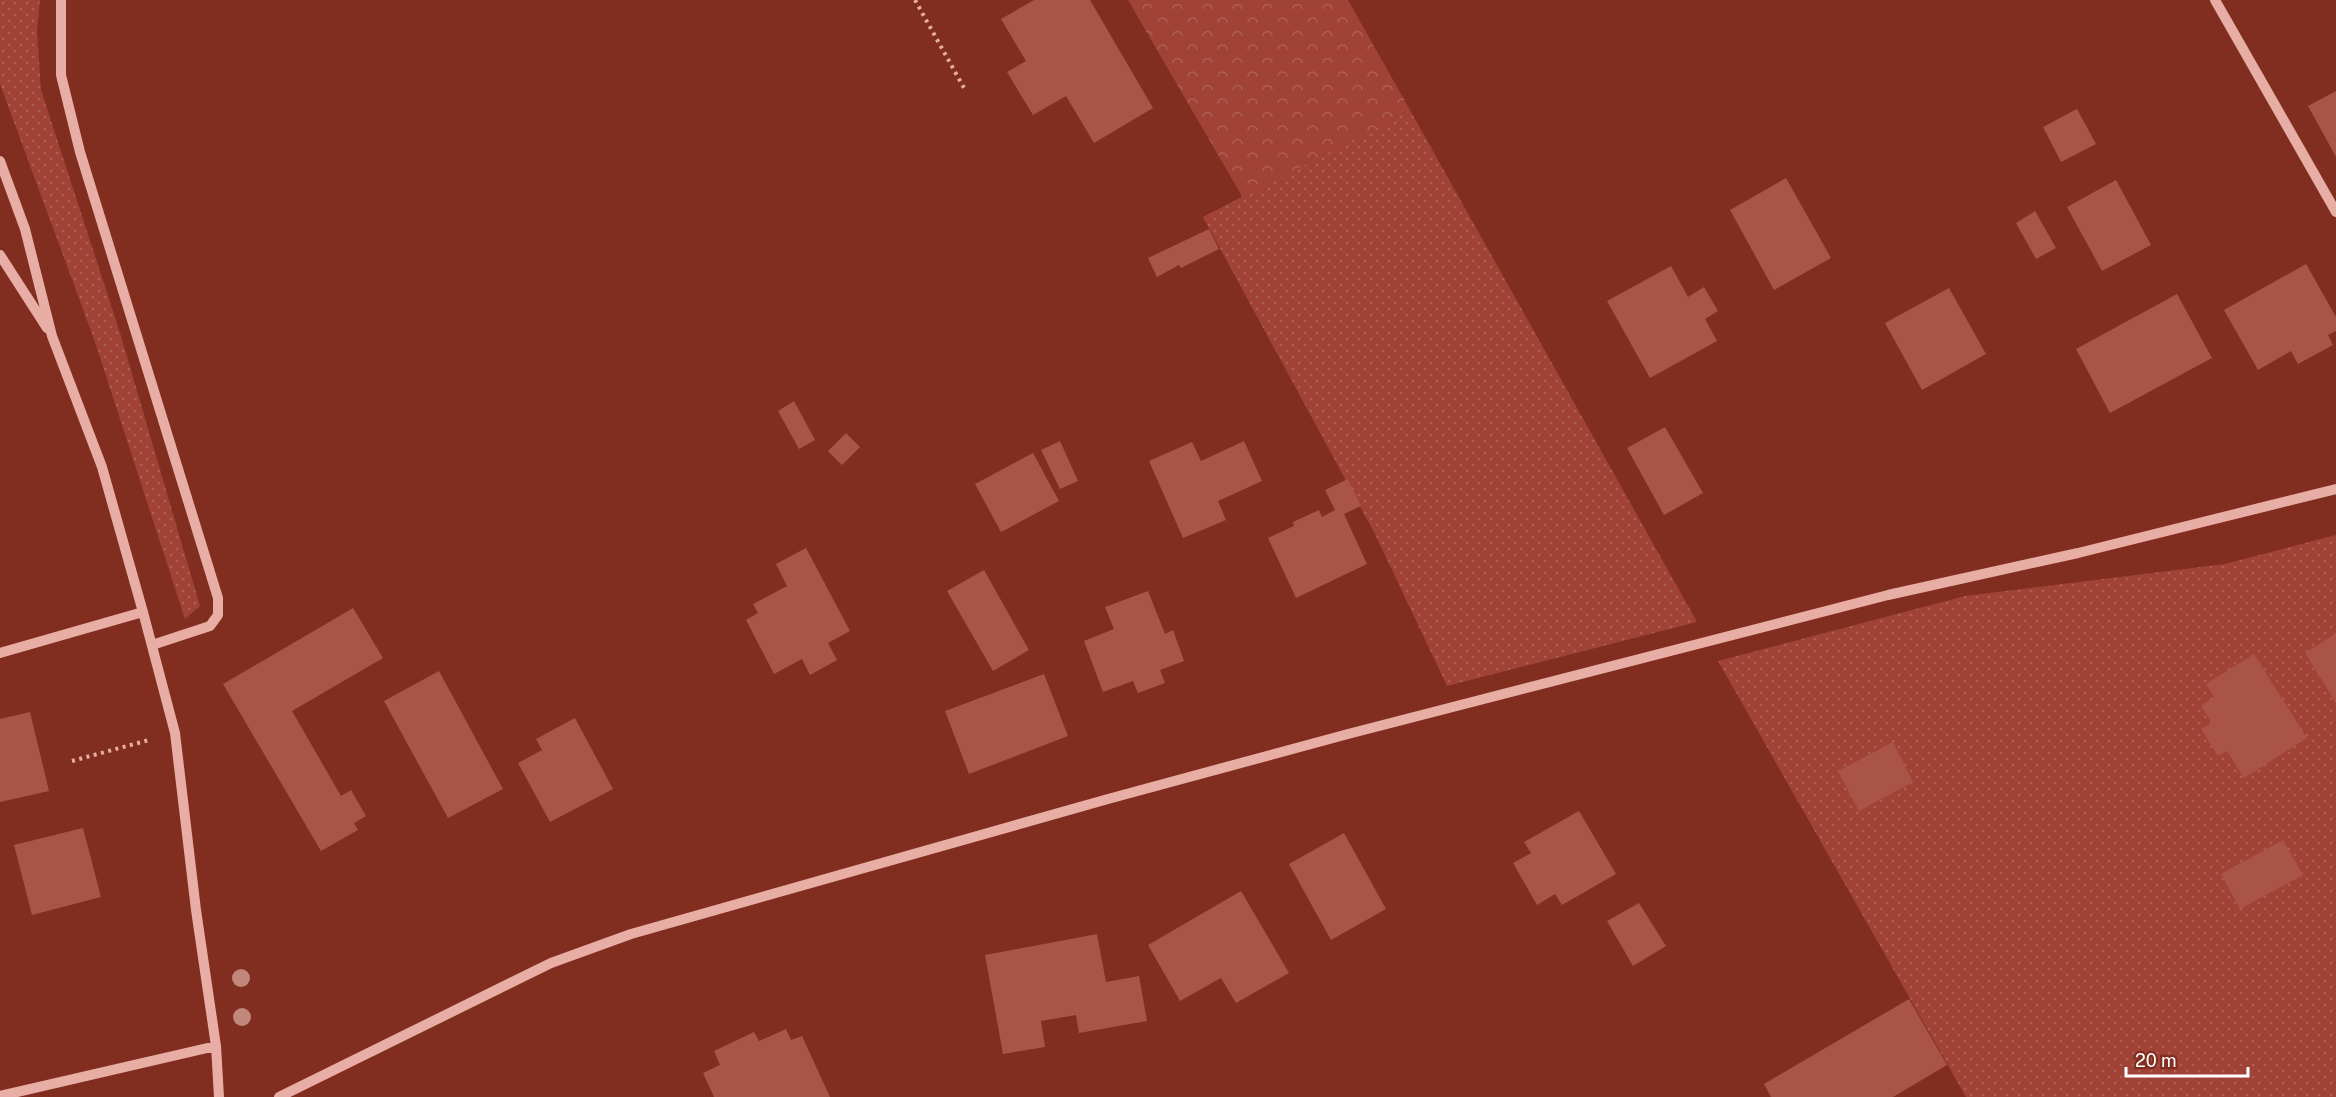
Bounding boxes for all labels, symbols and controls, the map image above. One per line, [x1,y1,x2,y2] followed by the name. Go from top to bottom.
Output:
[2126,1040,2248,1078] scale bar
[2135,1050,2177,1071] text: 20 m

